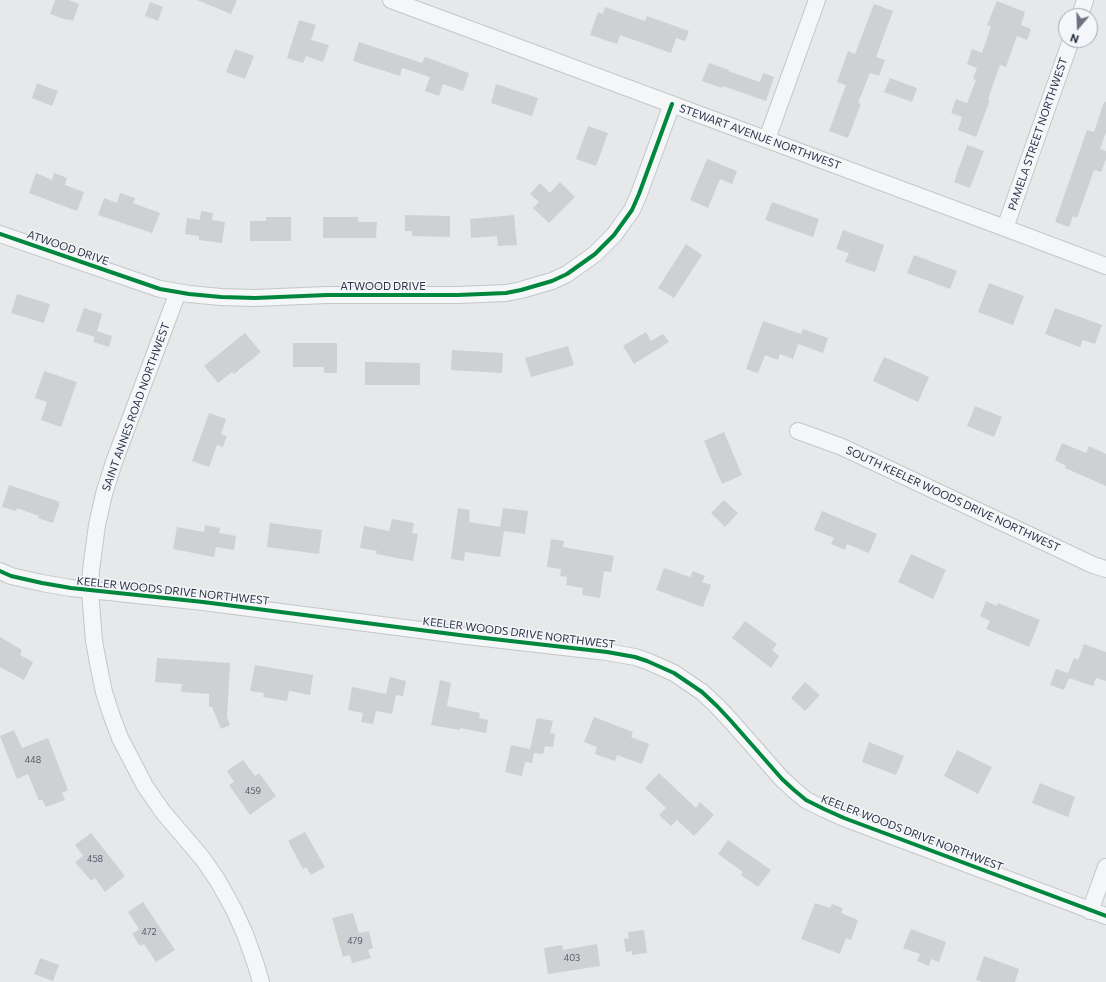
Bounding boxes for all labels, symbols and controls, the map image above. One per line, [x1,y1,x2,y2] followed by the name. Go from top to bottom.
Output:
[1058,8,1098,48] north arrow
[1068,31,1080,46] text: N
[1006,56,1070,212] street label: PAMELA STREET NORTHWEST
[677,102,843,172] street label: STEWART AVENUE NORTHWEST
[25,228,111,268] street label: ATWOOD DRIVE
[340,279,426,293] street label: ATWOOD DRIVE
[99,321,173,493] street label: SAINT ANNES ROAD NORTHWEST
[844,443,1062,555] street label: SOUTH KEELER WOODS DRIVE NORTHWEST
[76,574,270,608] street label: KEELER WOODS DRIVE NORTHWEST
[422,615,616,651] street label: KEELER WOODS DRIVE NORTHWEST
[25,755,41,765] house number: 448
[245,786,261,796] house number: 459
[819,792,1005,874] street label: KEELER WOODS DRIVE NORTHWEST
[87,854,103,864] house number: 458
[142,927,156,937] house number: 472
[347,936,363,946] house number: 479
[564,953,580,963] house number: 403

